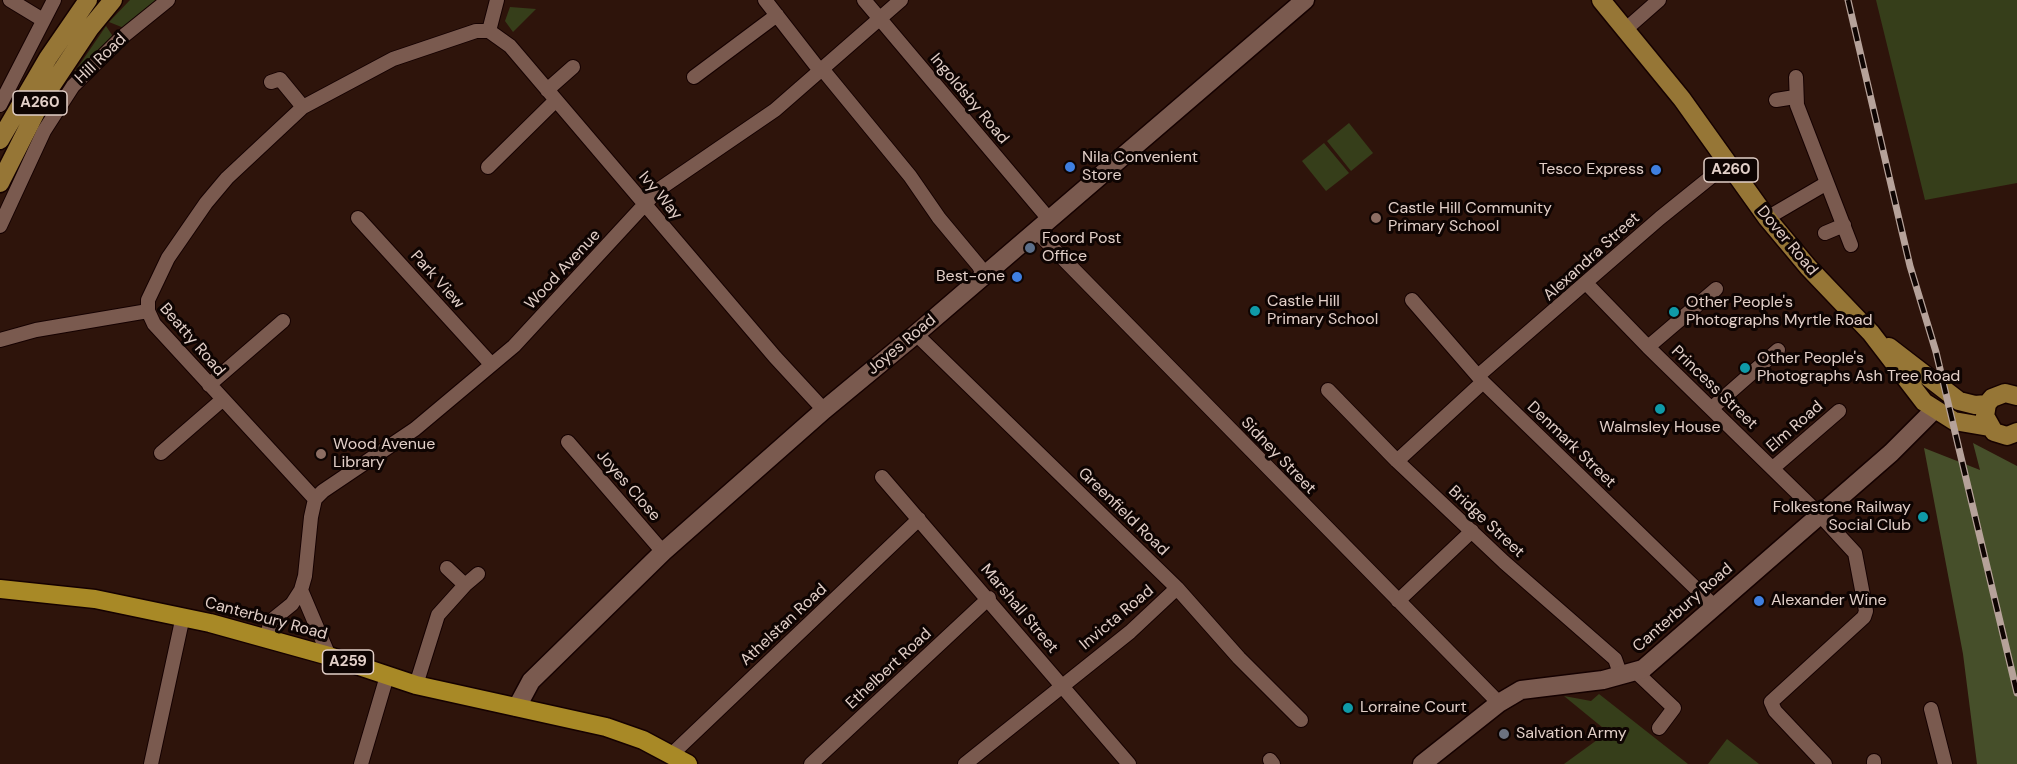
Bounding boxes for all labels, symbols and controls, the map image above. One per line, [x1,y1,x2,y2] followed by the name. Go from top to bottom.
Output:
[72,30,130,88] street label: Hill Road
[926,50,1012,148] street label: Ingoldsby Road
[13,91,67,115] road number: A260
[1082,148,1198,186] place label: Nila Convenient Store
[1704,158,1758,182] road number: A260
[1063,160,1077,174] marker: Nila Convenient Store
[1539,160,1644,180] place label: Tesco Express
[1649,163,1663,177] marker: Tesco Express
[634,168,686,224] street label: Ivy Way
[1388,199,1552,237] place label: Castle Hill Community Primary School
[1752,202,1822,280] street label: Dover Road
[1540,209,1644,305] street label: Alexandra Street
[1369,211,1383,225] marker: Castle Hill Community Primary School
[521,226,605,314] street label: Wood Avenue
[1042,229,1121,267] place label: Foord Post Office
[1023,241,1037,255] marker: Foord Post Office
[406,247,468,313] street label: Park View
[936,267,1005,287] place label: Best-one
[1010,270,1024,284] marker: Best-one
[1267,292,1378,330] place label: Castle Hill Primary School
[1686,293,1873,331] place label: Other People's Photographs Myrtle Road
[155,300,229,380] street label: Beatty Road
[1248,304,1262,318] marker: Castle Hill Primary School
[1667,305,1681,319] marker: Other People's Photographs Myrtle Road
[864,311,940,379] street label: Joyes Road
[1667,342,1761,434] street label: Princess Street
[1757,349,1960,387] place label: Other People's Photographs Ash Tree Road
[1738,361,1752,375] marker: Other People's Photographs Ash Tree Road
[1763,397,1827,457] street label: Elm Road
[1523,398,1619,492] street label: Denmark Street
[1653,402,1667,416] marker: Walmsley House
[1237,414,1319,498] street label: Sidney Street
[1599,418,1721,438] place label: Walmsley House
[333,435,435,473] place label: Wood Avenue Library
[592,446,664,526] street label: Joyes Close
[314,447,328,461] marker: Wood Avenue Library
[1074,464,1172,560] street label: Greenfield Road
[1444,482,1528,562] street label: Bridge Street
[1773,498,1911,536] place label: Folkestone Railway Social Club
[1916,510,1930,524] marker: Folkestone Railway Social Club
[1629,559,1737,657] street label: Canterbury Road
[976,560,1062,658] street label: Marshall Street
[737,580,831,670] street label: Athelstan Road
[1076,582,1158,654] street label: Invicta Road
[1771,591,1887,611] place label: Alexander Wine
[203,593,329,645] street label: Canterbury Road
[1752,594,1766,608] marker: Alexander Wine
[842,624,936,714] street label: Ethelbert Road
[322,650,374,674] road number: A259
[1360,698,1467,718] place label: Lorraine Court
[1341,701,1355,715] marker: Lorraine Court
[1516,724,1627,744] place label: Salvation Army
[1497,727,1511,741] marker: Salvation Army

